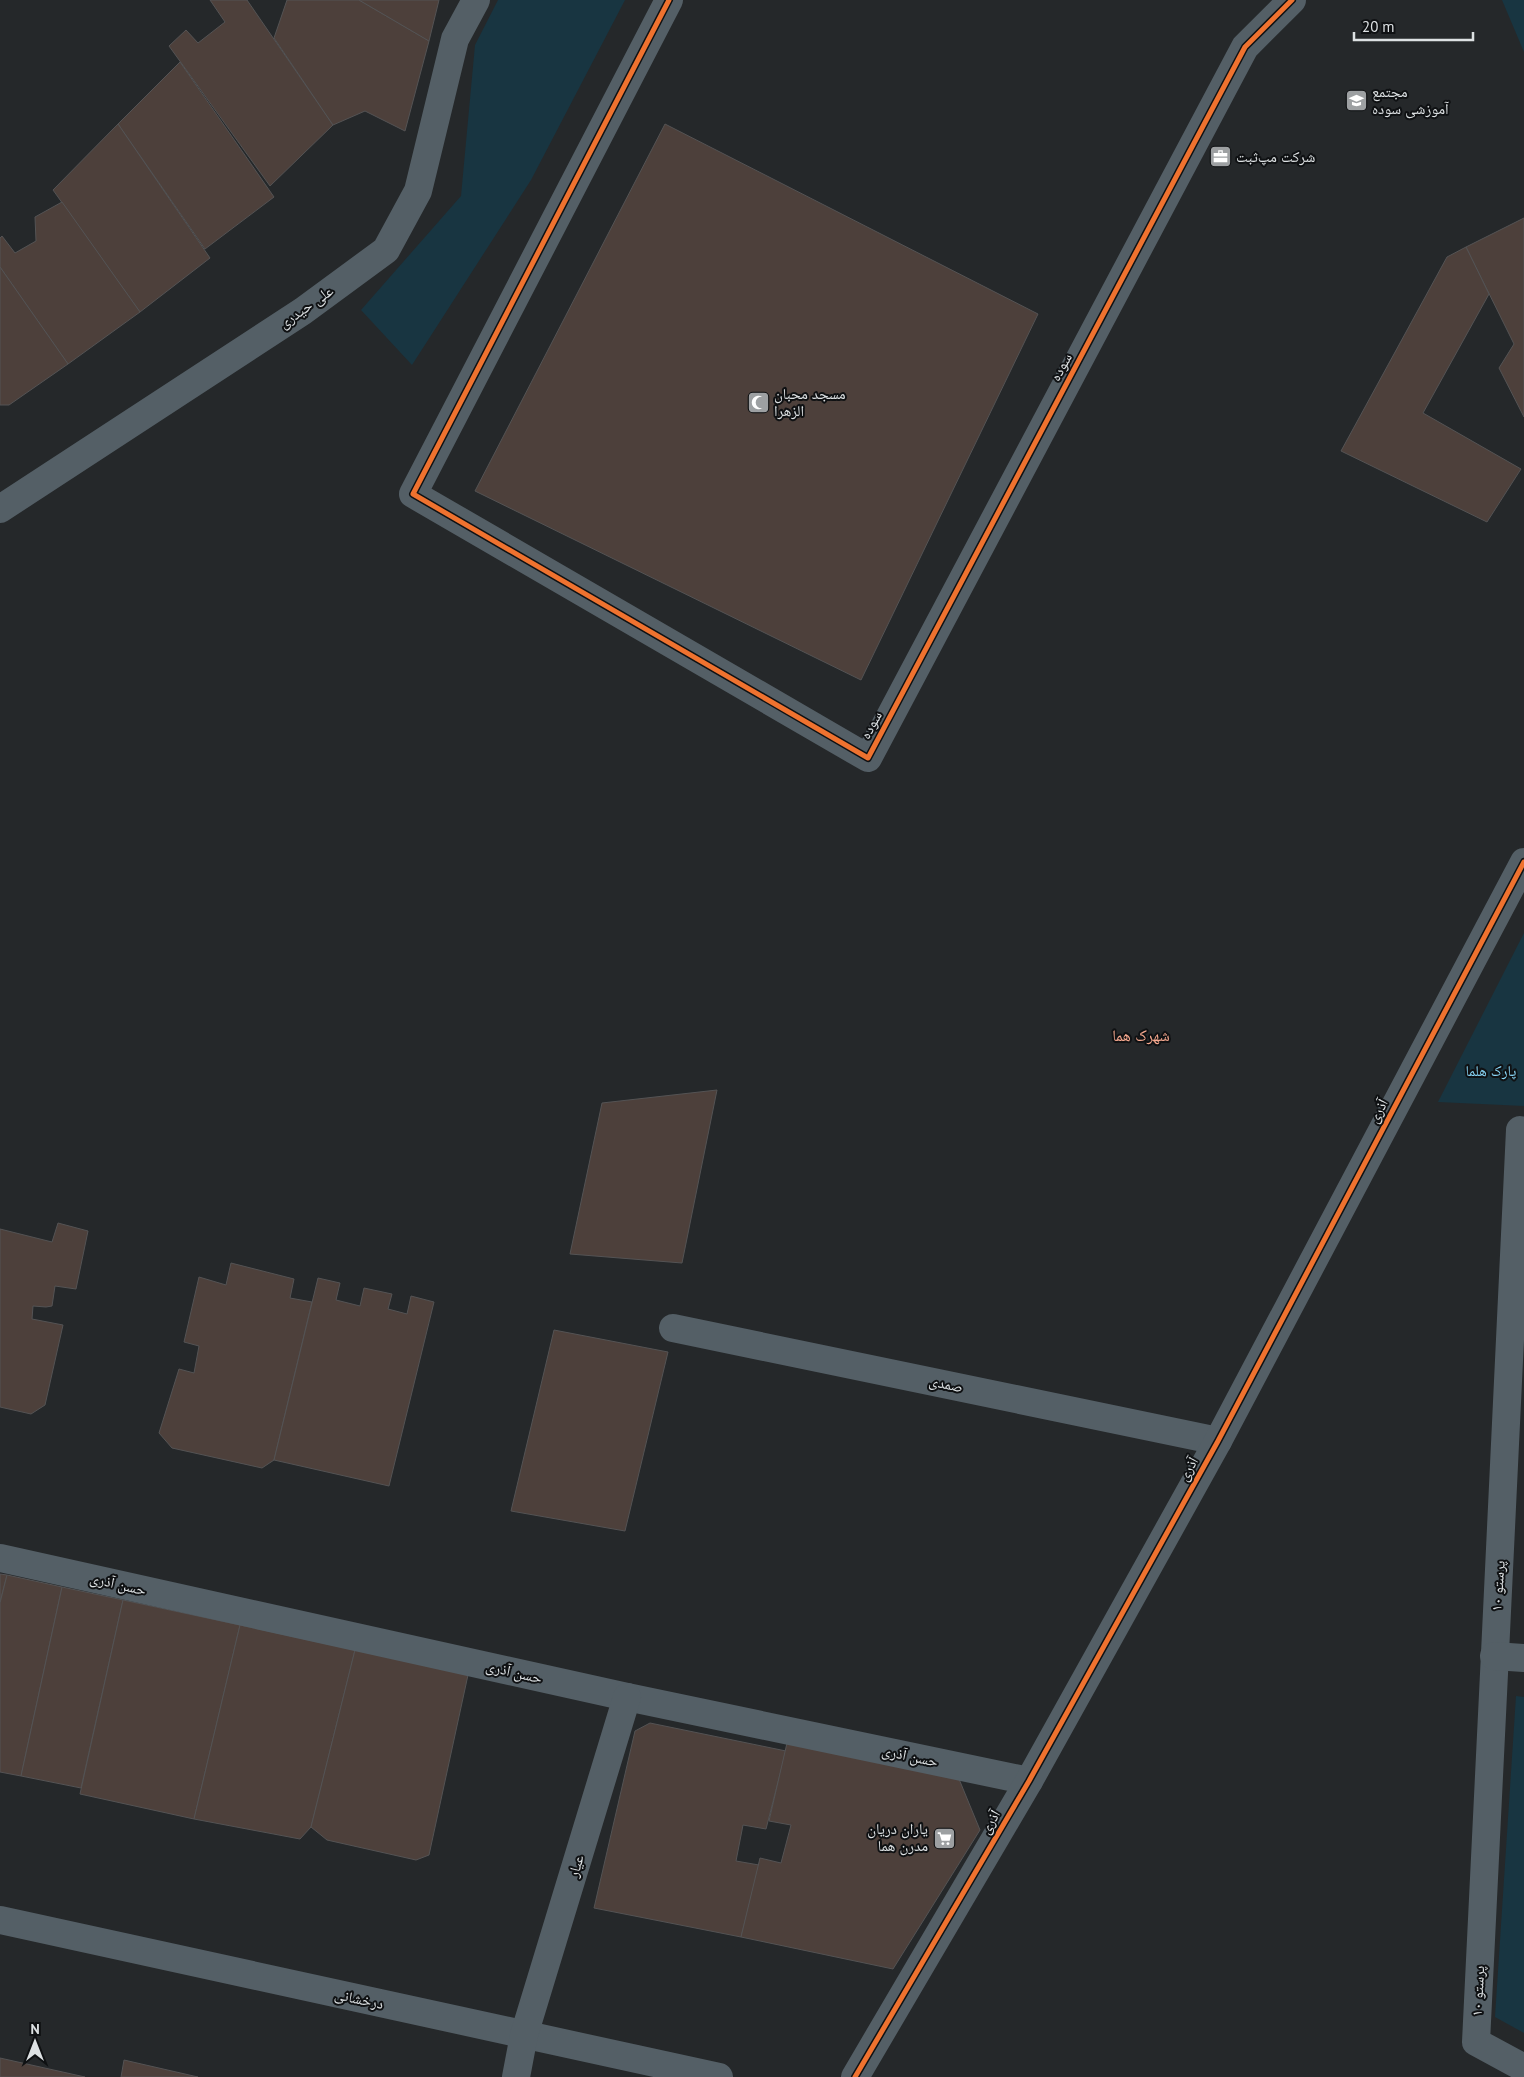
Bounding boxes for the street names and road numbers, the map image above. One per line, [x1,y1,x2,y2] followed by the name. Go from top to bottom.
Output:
[275,281,338,333] street label: علی حیدری
[1045,349,1076,384] street label: سوده
[855,707,886,742] street label: سوده
[1363,1094,1393,1127] street label: آذری
[927,1371,965,1397] street label: صمدی
[1173,1452,1203,1485] street label: آذری
[1486,1560,1509,1612] street label: پرستو ۱۰
[88,1568,149,1600] street label: حسن آذری
[484,1656,545,1688] street label: حسن آذری
[880,1740,940,1772] street label: حسن آذری
[975,1805,1005,1838] street label: آذری
[563,1852,588,1880] street label: عیار
[1467,1965,1488,2017] street label: پرستو ۱۰
[333,1984,385,2014] street label: درخشانی

